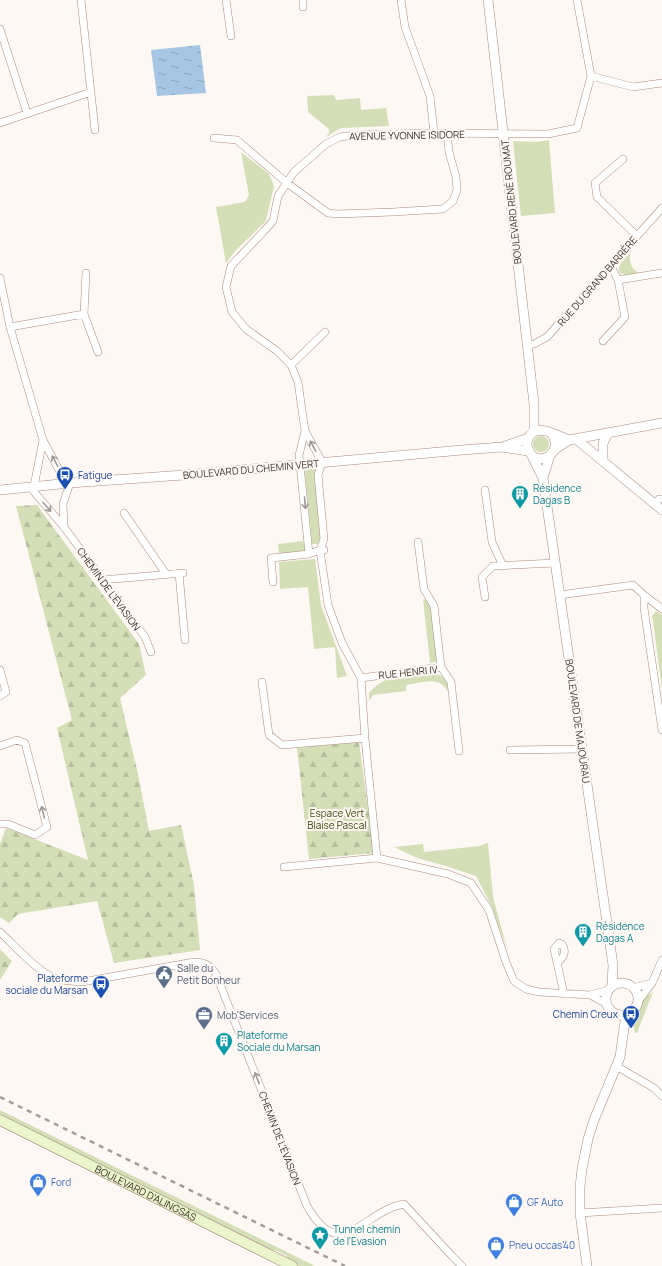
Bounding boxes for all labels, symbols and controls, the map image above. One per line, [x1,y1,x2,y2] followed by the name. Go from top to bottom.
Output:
[349,127,465,143] street label: AVENUE YVONNE ISIDORE
[497,139,525,265] street label: BOULEVARD RENÉ ROUMAT
[554,233,640,329] street label: RUE DU GRAND BARRÈRE
[309,441,317,453] one-way arrow
[50,456,58,468] one-way arrow
[182,456,320,482] street label: BOULEVARD DU CHEMIN VERT
[55,465,75,490] bus stop icon: Fatigue
[78,468,113,482] place label: Fatigue
[533,481,582,507] place label: Résidence Dagas B
[510,484,530,509] building icon: Résidence Dagas B
[301,496,308,509] one-way arrow
[43,501,52,512] one-way arrow
[74,545,144,633] street label: CHEMIN DE L'ÉVASION
[562,658,594,784] street label: BOULEVARD DE MAJOURAU
[378,662,438,682] street label: RUE HENRI IV
[39,806,46,819] one-way arrow
[307,806,367,832] park label: Espace Vert Blaise Pascal
[596,919,645,945] place label: Résidence Dagas A
[573,922,593,947] building icon: Résidence Dagas A
[177,961,241,987] place label: Salle du Petit Bonheur
[154,964,174,989] public building icon: Salle du Petit Bonheur
[5,971,88,997] place label: Plateforme sociale du Marsan
[91,974,111,999] bus stop icon: Plateforme sociale du Marsan
[621,1004,641,1029] bus stop icon: Chemin Creux
[194,1005,214,1030] office icon: Mob'Services
[553,1007,619,1021] place label: Chemin Creux
[217,1008,279,1022] place label: Mob'Services
[237,1028,321,1054] place label: Plateforme Sociale du Marsan
[214,1031,234,1056] building icon: Plateforme Sociale du Marsan
[252,1073,260,1085] one-way arrow
[256,1089,304,1187] street label: CHEMIN DE L'ÉVASION
[93,1162,199,1224] street label: BOULEVARD D'ALINGSÄS
[28,1172,48,1197] shop icon: Ford
[51,1175,71,1189] place label: Ford
[504,1192,524,1217] shop icon: GF Auto
[527,1195,563,1209] place label: GF Auto
[333,1222,400,1248] place label: Tunnel chemin de l'Evasion
[310,1225,330,1250] place icon: Tunnel chemin de l'Evasion
[486,1235,506,1260] shop icon: Pneu occas'40
[509,1238,575,1252] place label: Pneu occas'40

